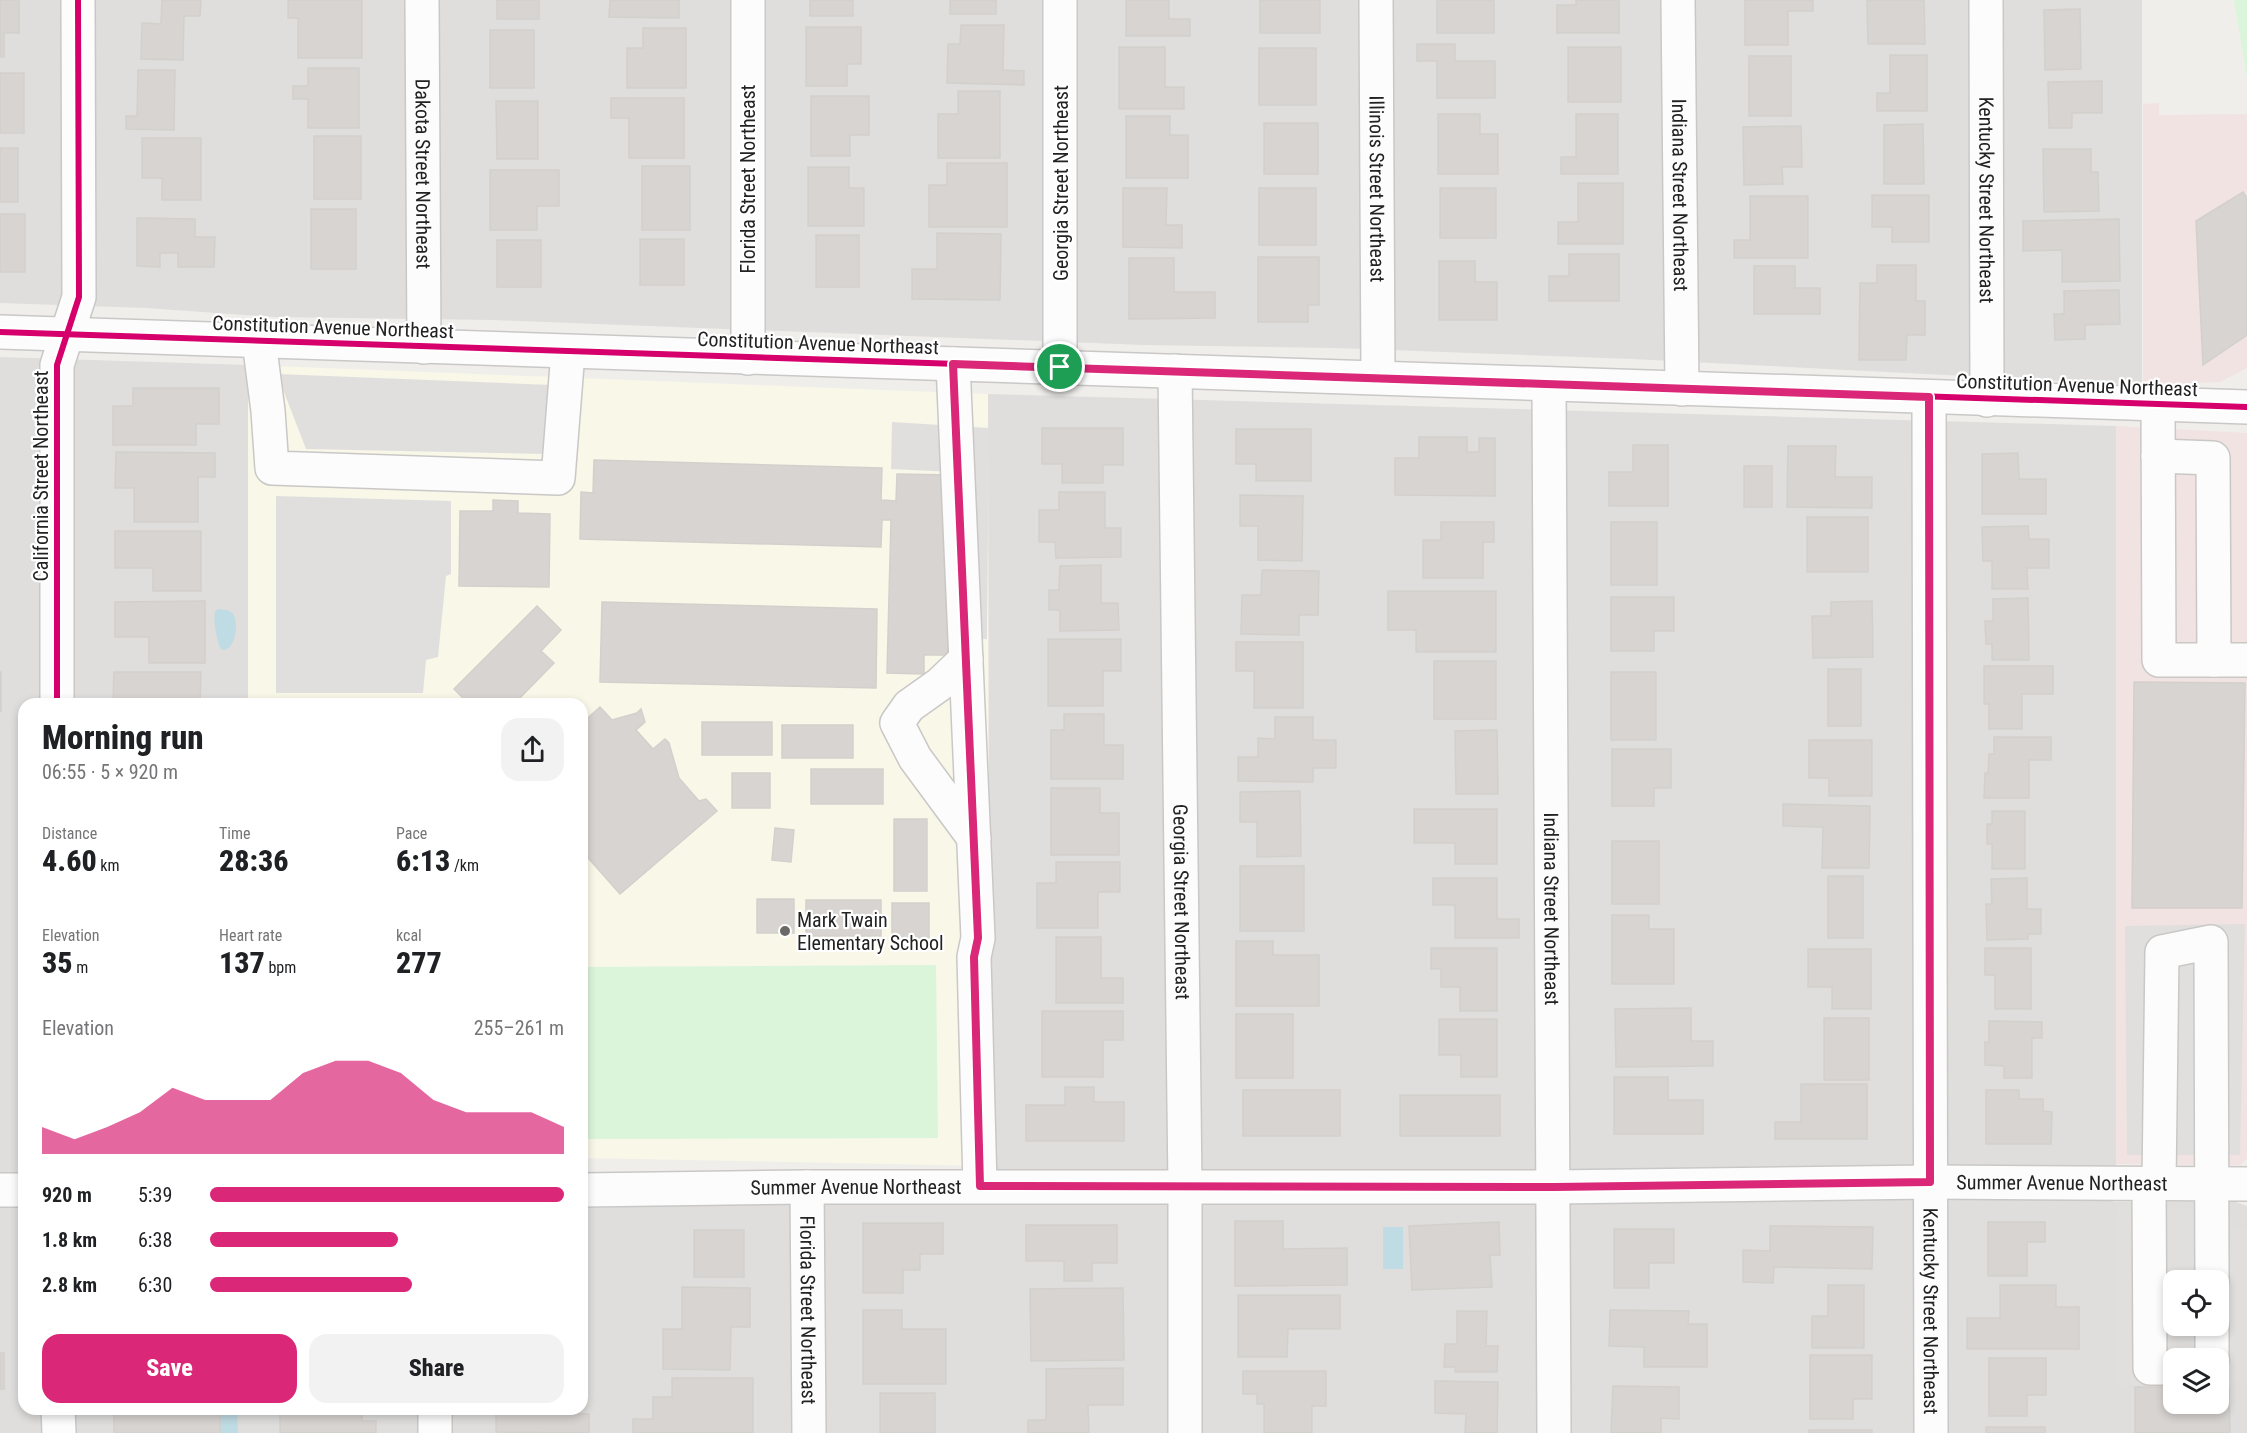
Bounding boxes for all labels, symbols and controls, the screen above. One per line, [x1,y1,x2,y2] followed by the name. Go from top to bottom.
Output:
[410,79,436,269] street label: Dakota Street Northeast
[736,84,760,274] street label: Florida Street Northeast
[1049,85,1073,281] street label: Georgia Street Northeast
[1365,95,1389,283] street label: Illinois Street Northeast
[1974,97,1999,303] street label: Kentucky Street Northeast
[1667,98,1693,292] street label: Indiana Street Northeast
[212,311,454,343] street label: Constitution Avenue Northeast
[697,327,939,359] street label: Constitution Avenue Northeast
[1034,341,1085,392] pin
[1043,350,1076,383] icon: arrive
[1956,369,2198,401] street label: Constitution Avenue Northeast
[29,370,53,582] street label: California Street Northeast
[42,718,204,757] text: Morning run
[501,718,564,781] button: share
[42,760,178,784] text: 06:55 · 5 × 920 m
[1168,804,1195,1000] street label: Georgia Street Northeast
[1539,813,1564,1006] street label: Indiana Street Northeast
[42,824,97,843] text: Distance
[219,824,251,843] text: Time
[396,824,427,843] text: Pace
[42,843,97,878] text: 4.60
[219,843,288,878] text: 28:36
[396,843,450,878] text: 6:13
[97,856,120,875] text: km
[450,856,479,875] text: /km
[797,908,944,955] place label: Mark Twain Elementary School
[778,924,792,938] marker: Mark Twain Elementary School
[42,926,100,945] text: Elevation
[219,926,282,945] text: Heart rate
[396,926,422,945] text: kcal
[42,945,73,980] text: 35
[219,945,265,980] text: 137
[396,945,442,980] text: 277
[73,958,88,977] text: m
[265,958,296,977] text: bpm
[42,1016,114,1040] text: Elevation
[474,1016,564,1040] text: 255–261 m
[1956,1170,2168,1195] street label: Summer Avenue Northeast
[750,1175,962,1200] street label: Summer Avenue Northeast
[42,1183,92,1207] text: 920 m
[138,1183,172,1207] text: 5:39
[1919,1208,1943,1414] street label: Kentucky Street Northeast
[795,1215,821,1405] street label: Florida Street Northeast
[42,1228,97,1252] text: 1.8 km
[138,1228,172,1252] text: 6:38
[2163,1270,2229,1414] map controls
[2163,1270,2229,1336] button: locate
[42,1273,97,1297] text: 2.8 km
[138,1273,172,1297] text: 6:30
[42,1334,297,1403] button: Save
[309,1334,564,1403] button: Share
[2163,1348,2229,1414] button: layers

